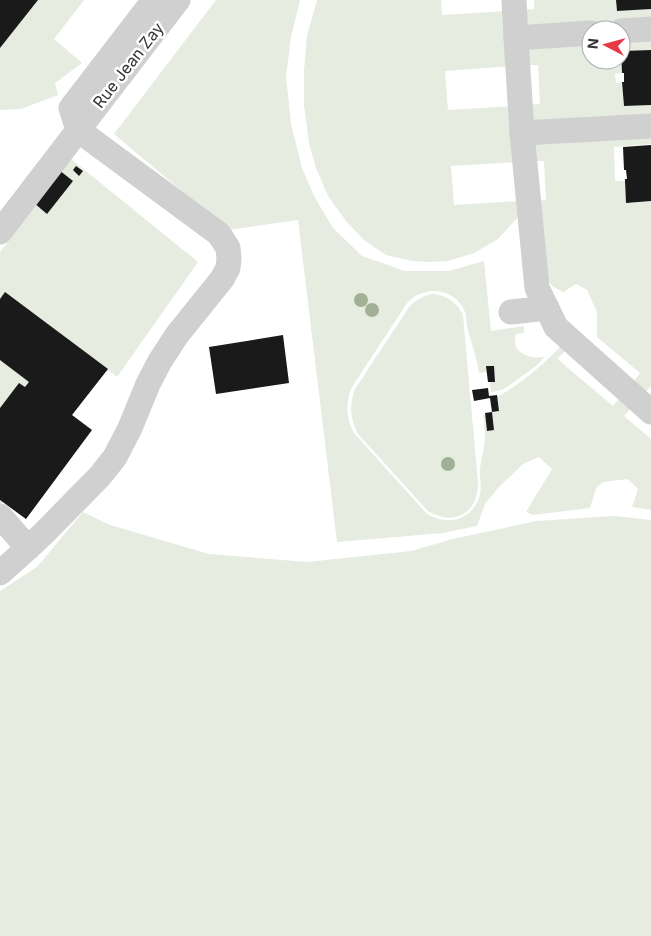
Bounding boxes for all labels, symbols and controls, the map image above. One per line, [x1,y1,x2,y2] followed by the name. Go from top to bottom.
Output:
[88,18,168,112] street label: Rue Jean Zay
[581,20,631,70] north arrow
[584,37,602,50] text: N

